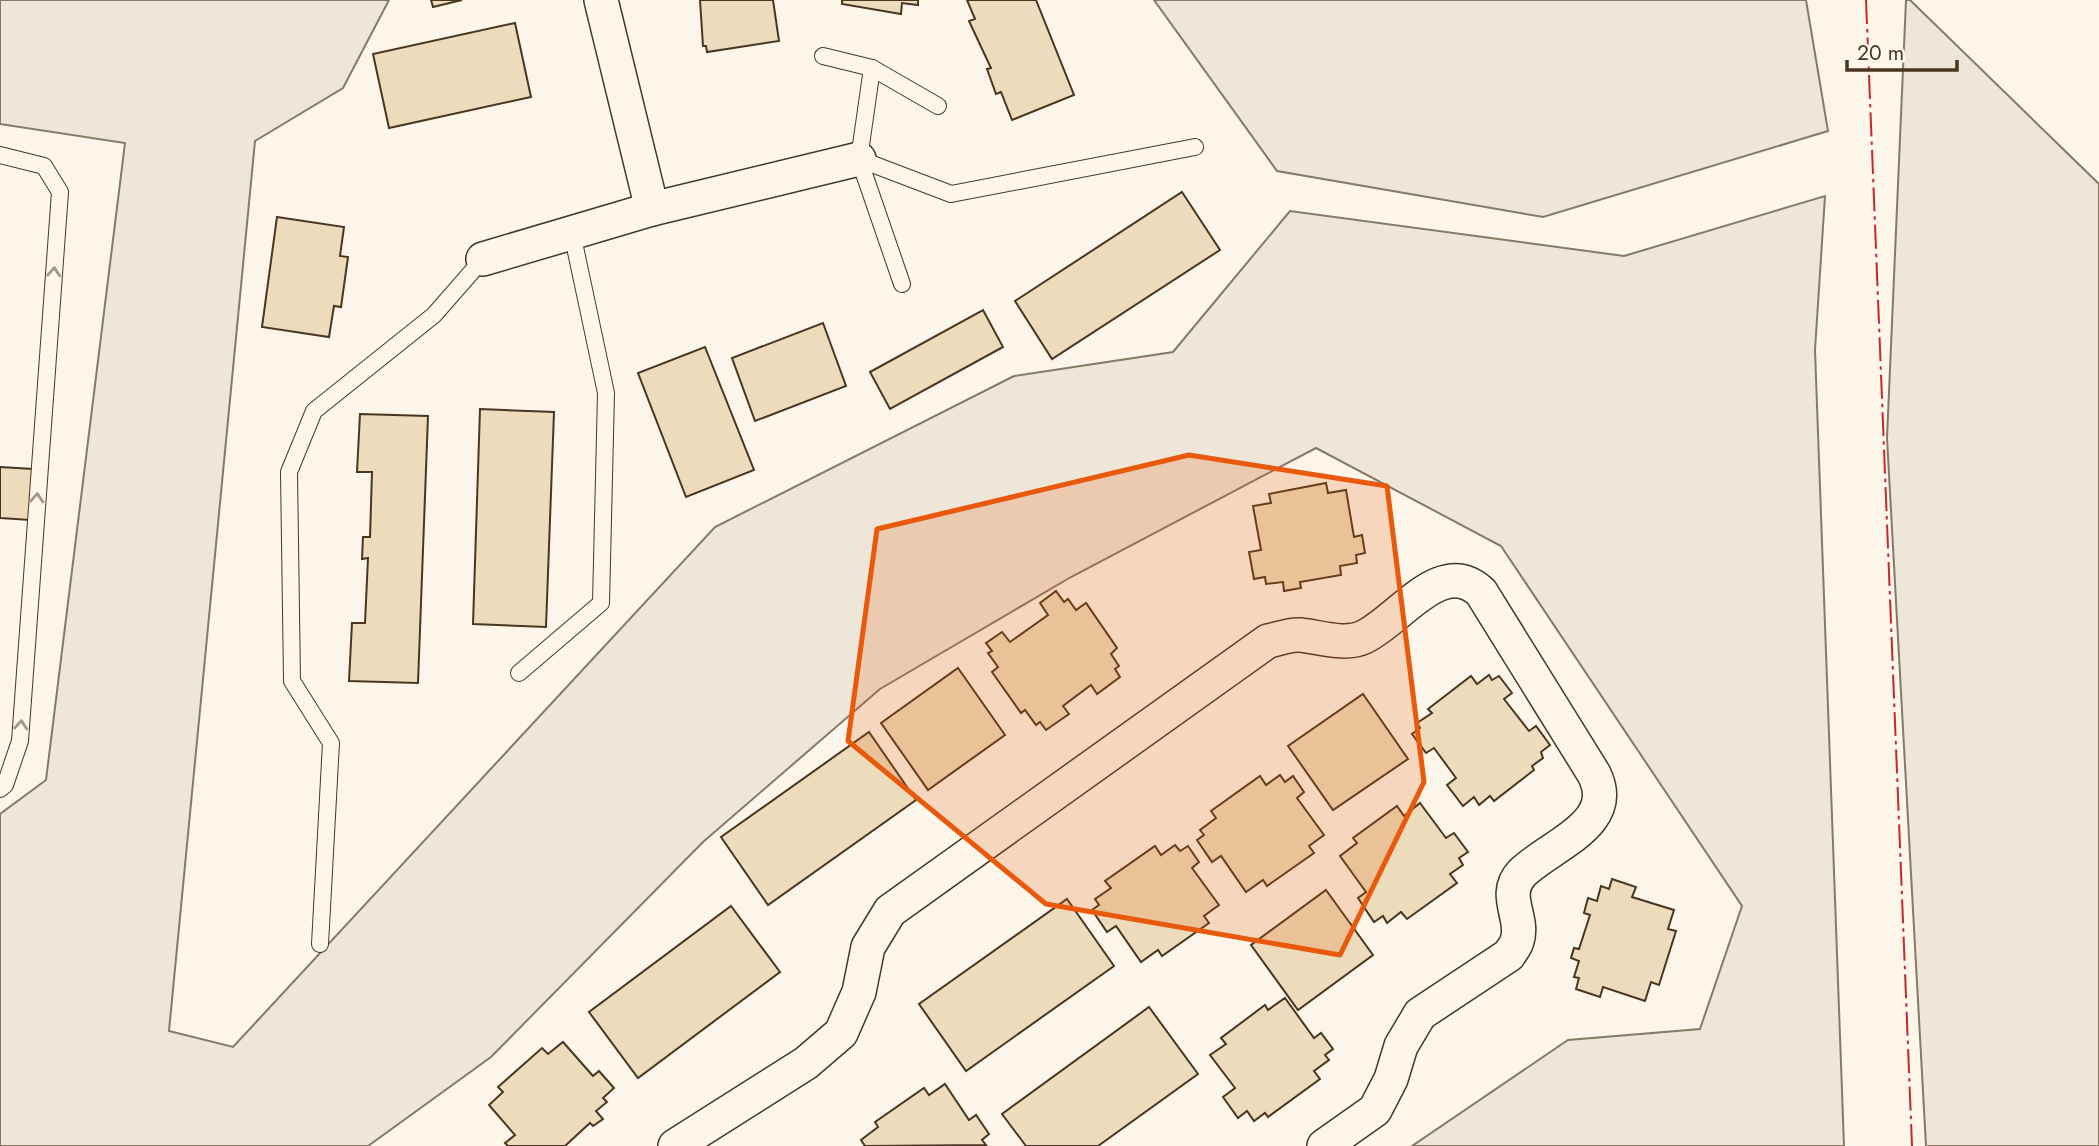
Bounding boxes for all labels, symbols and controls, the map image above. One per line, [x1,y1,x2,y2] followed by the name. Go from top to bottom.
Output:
[1847,28,1957,72] scale bar
[1857,38,1904,68] text: 20 m
[46,266,61,277] one-way arrow
[29,493,44,504] one-way arrow
[13,720,28,731] one-way arrow

